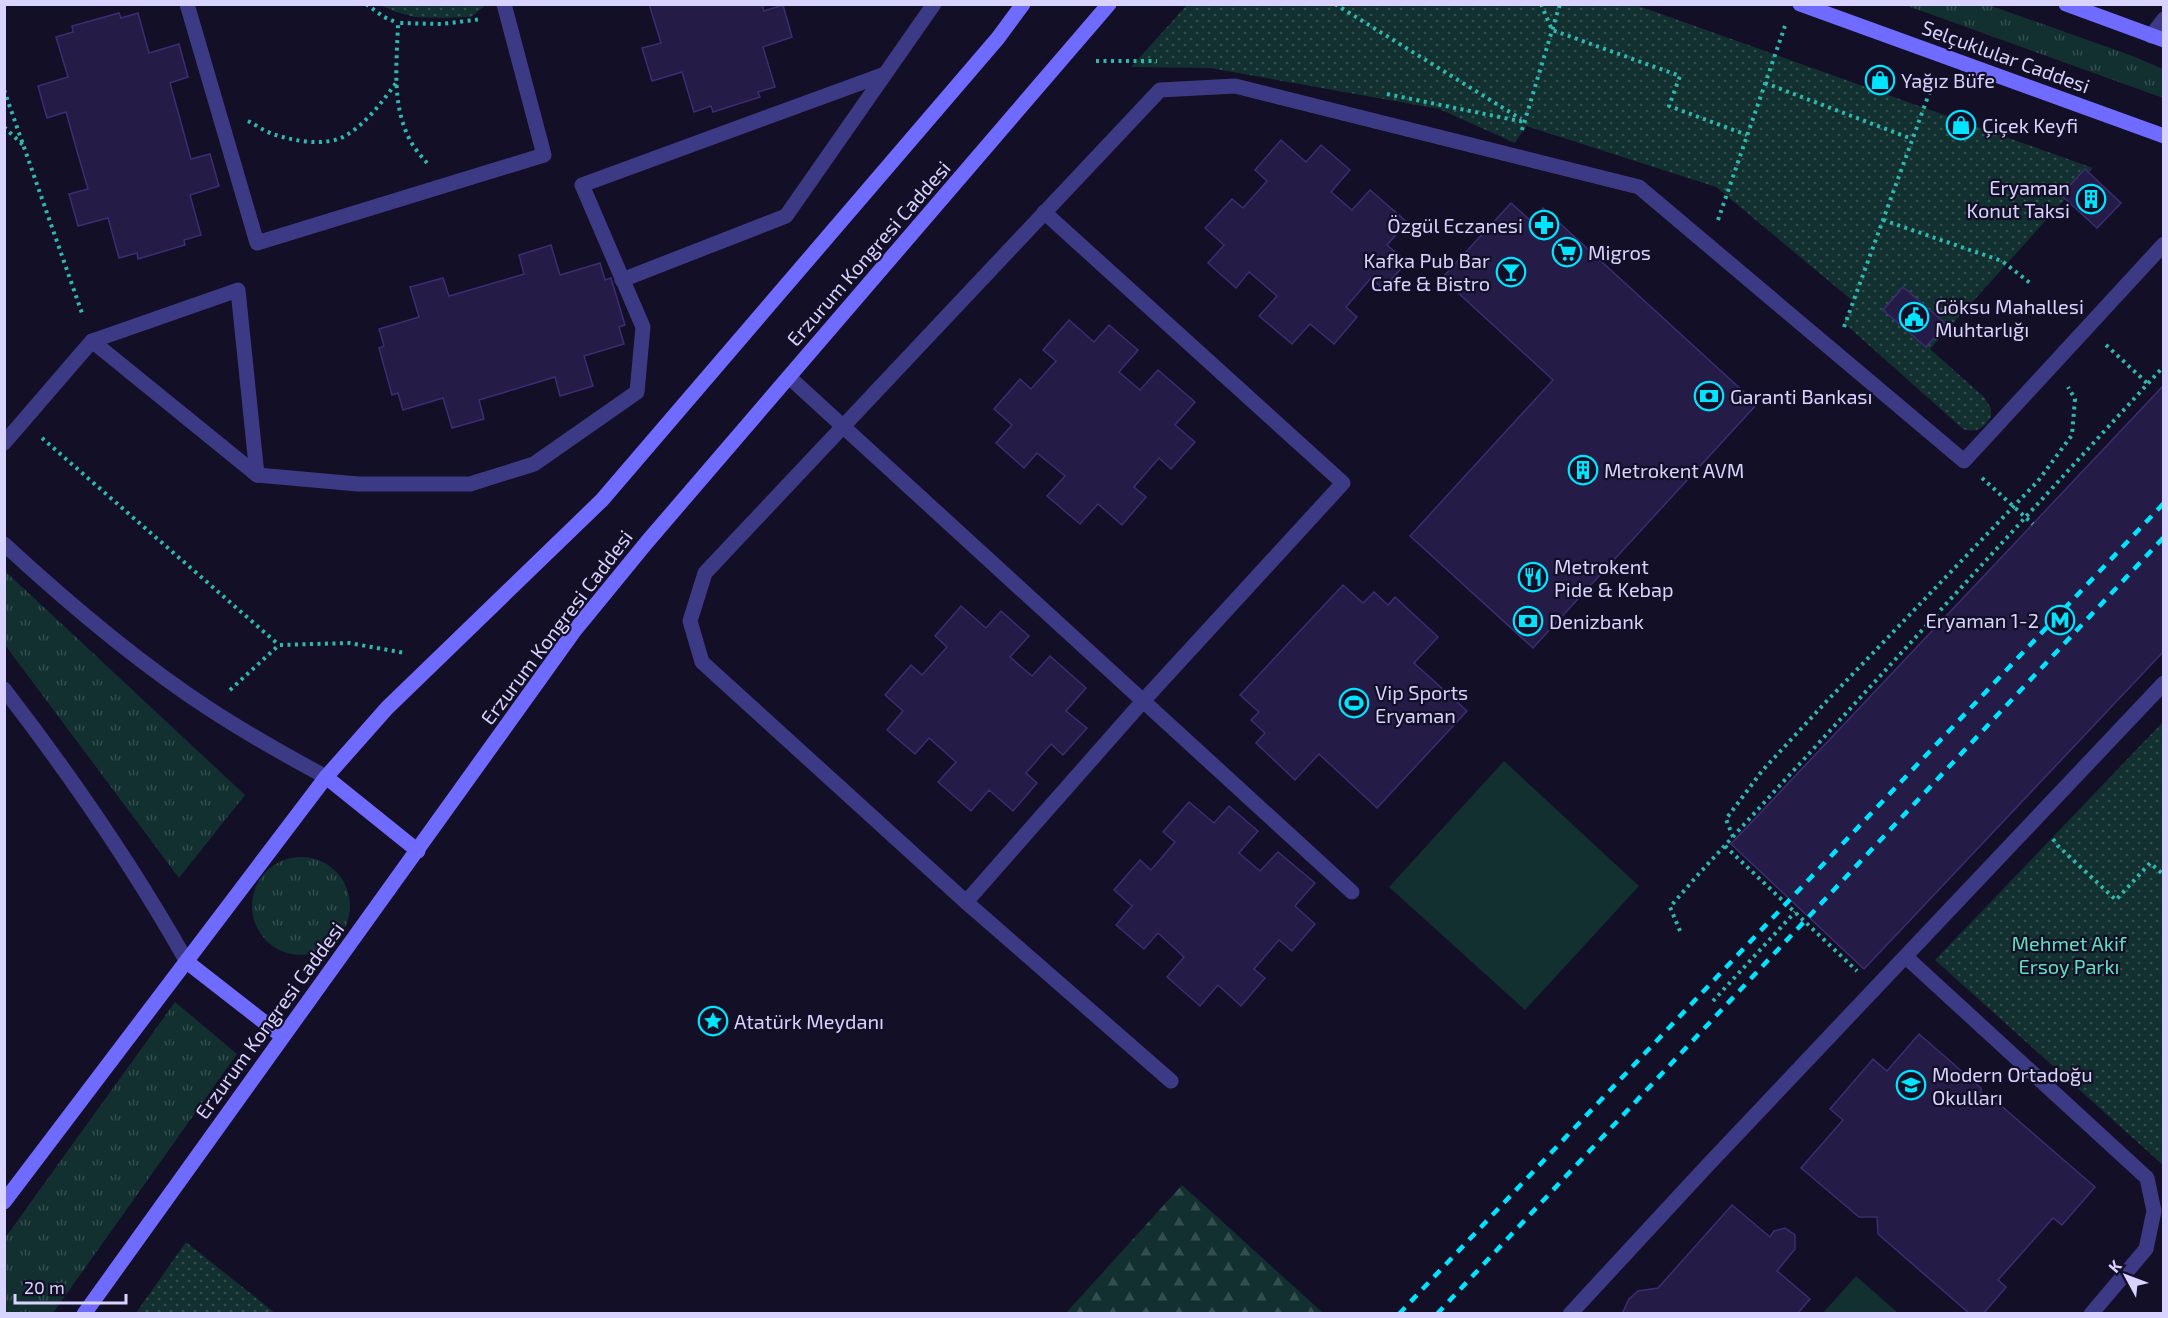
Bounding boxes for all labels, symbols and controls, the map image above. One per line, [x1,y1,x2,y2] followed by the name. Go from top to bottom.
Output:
[1919,14,2093,98] street label: Selçuklular Caddesi
[1864,64,1896,96] shop icon: Yağız Büfe
[1901,68,1995,92] place label: Yağız Büfe
[1945,109,1977,141] shop icon: Çiçek Keyfi
[1982,113,2078,138] place label: Çiçek Keyfi
[781,156,955,350] street label: Erzurum Kongresi Caddesi
[1966,175,2070,222] place label: Eryaman Konut Taksi
[2075,183,2107,215] building icon: Eryaman Konut Taksi
[1528,209,1560,241] pharmacy icon: Özgül Eczanesi
[1387,213,1523,237] place label: Özgül Eczanesi
[1551,236,1583,268] supermarket icon: Migros
[1588,240,1651,264] place label: Migros
[1364,248,1490,295] place label: Kafka Pub Bar Cafe & Bistro
[1495,256,1527,288] bar icon: Kafka Pub Bar Cafe & Bistro
[1935,294,2084,341] place label: Göksu Mahallesi Muhtarlığı
[1898,301,1930,333] public building icon: Göksu Mahallesi Muhtarlığı
[1693,380,1725,412] bank icon: Garanti Bankası
[1730,384,1873,408] place label: Garanti Bankası
[1567,454,1599,486] building icon: Metrokent AVM
[1604,458,1744,482] place label: Metrokent AVM
[475,525,637,729] street label: Erzurum Kongresi Caddesi
[1554,554,1674,601] place label: Metrokent Pide & Kebap
[1517,561,1549,593] restaurant icon: Metrokent Pide & Kebap
[2044,604,2076,636] metro station icon: Eryaman 1-2
[1512,605,1544,637] bank icon: Denizbank
[1926,608,2039,632] place label: Eryaman 1-2
[1549,609,1644,633] place label: Denizbank
[1375,680,1468,727] place label: Vip Sports Eryaman
[1338,687,1370,719] sports icon: Vip Sports Eryaman
[190,917,348,1123] street label: Erzurum Kongresi Caddesi
[2012,931,2127,978] park label: Mehmet Akif Ersoy Parkı
[697,1005,729,1037] place icon: Atatürk Meydanı
[734,1009,884,1033] place label: Atatürk Meydanı
[1932,1062,2093,1109] place label: Modern Ortadoğu Okulları
[1895,1069,1927,1101] school or university icon: Modern Ortadoğu Okulları
[2096,1246,2156,1306] north arrow
[2104,1255,2125,1276] text: K
[15,1267,126,1305] scale bar
[24,1276,65,1298] text: 20 m

